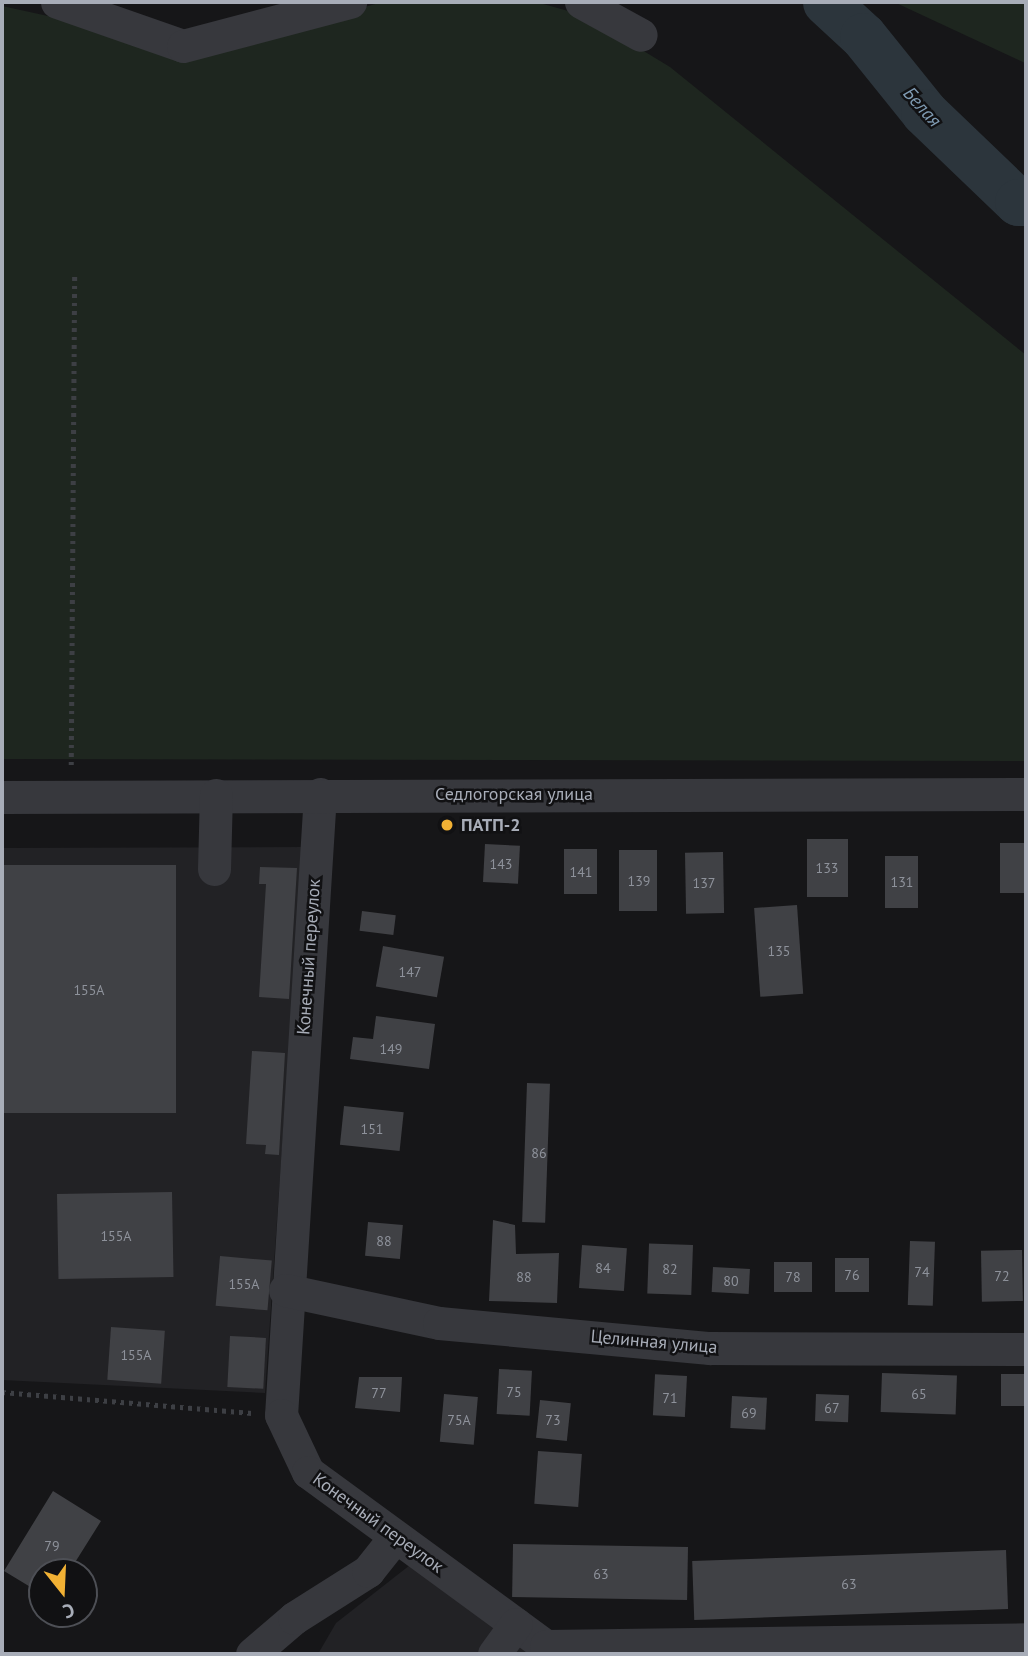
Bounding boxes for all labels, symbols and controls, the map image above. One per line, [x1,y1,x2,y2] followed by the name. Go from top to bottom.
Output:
[898,82,946,132] water label: Белая
[435,783,593,805] street label: Седлогорская улица
[461,814,520,836] place label: ПАТП-2
[439,817,455,833] marker: ПАТП-2
[490,856,512,872] house number: 143
[816,860,838,876] house number: 133
[570,864,592,880] house number: 141
[628,873,650,889] house number: 139
[891,874,913,890] house number: 131
[693,875,715,891] house number: 137
[293,878,325,1036] street label: Конечный переулок
[768,943,790,959] house number: 135
[399,964,421,980] house number: 147
[73,982,105,998] house number: 155А
[380,1041,402,1057] house number: 149
[361,1121,383,1137] house number: 151
[531,1145,547,1161] house number: 86
[100,1228,132,1244] house number: 155А
[376,1233,392,1249] house number: 88
[595,1260,611,1276] house number: 84
[662,1261,678,1277] house number: 82
[914,1264,930,1280] house number: 74
[844,1267,860,1283] house number: 76
[994,1268,1010,1284] house number: 72
[516,1269,532,1285] house number: 88
[785,1269,801,1285] house number: 78
[723,1273,739,1289] house number: 80
[228,1276,260,1292] house number: 155А
[590,1326,718,1358] street label: Целинная улица
[120,1347,152,1363] house number: 155А
[506,1384,522,1400] house number: 75
[371,1385,387,1401] house number: 77
[911,1386,927,1402] house number: 65
[662,1390,678,1406] house number: 71
[824,1400,840,1416] house number: 67
[741,1405,757,1421] house number: 69
[447,1412,471,1428] house number: 75А
[545,1412,561,1428] house number: 73
[308,1468,448,1578] street label: Конечный переулок
[44,1538,60,1554] house number: 79
[28,1558,98,1628] north arrow
[593,1566,609,1582] house number: 63
[841,1576,857,1592] house number: 63
[60,1598,78,1624] text: С

